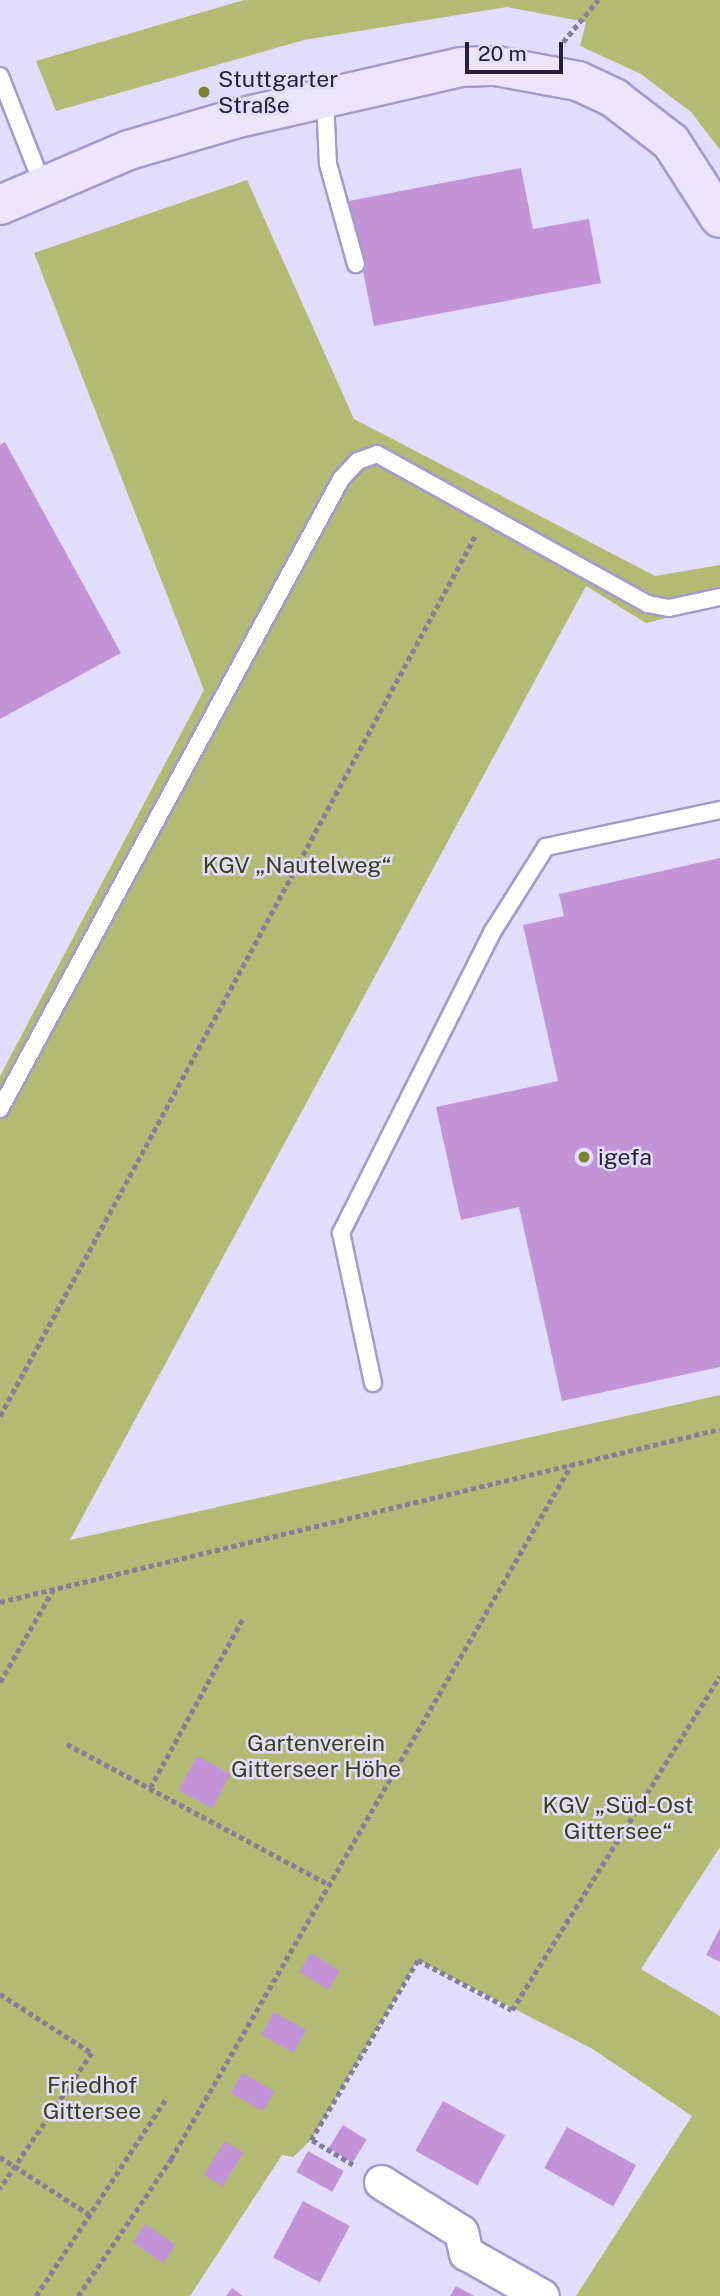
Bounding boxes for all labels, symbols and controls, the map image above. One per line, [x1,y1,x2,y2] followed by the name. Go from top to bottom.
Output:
[468,28,566,72] scale bar
[478,41,527,66] text: 20 m
[218,65,338,119] place label: Stuttgarter Straße
[196,84,212,100] marker: Stuttgarter Straße
[203,851,391,879] park label: KGV „Nautelweg“
[598,1143,652,1171] place label: igefa
[576,1149,592,1165] marker: igefa
[231,1729,401,1783] park label: Gartenverein Gitterseer Höhe
[543,1791,693,1845] park label: KGV „Süd-Ost Gittersee“
[43,2071,141,2125] park label: Friedhof Gittersee

